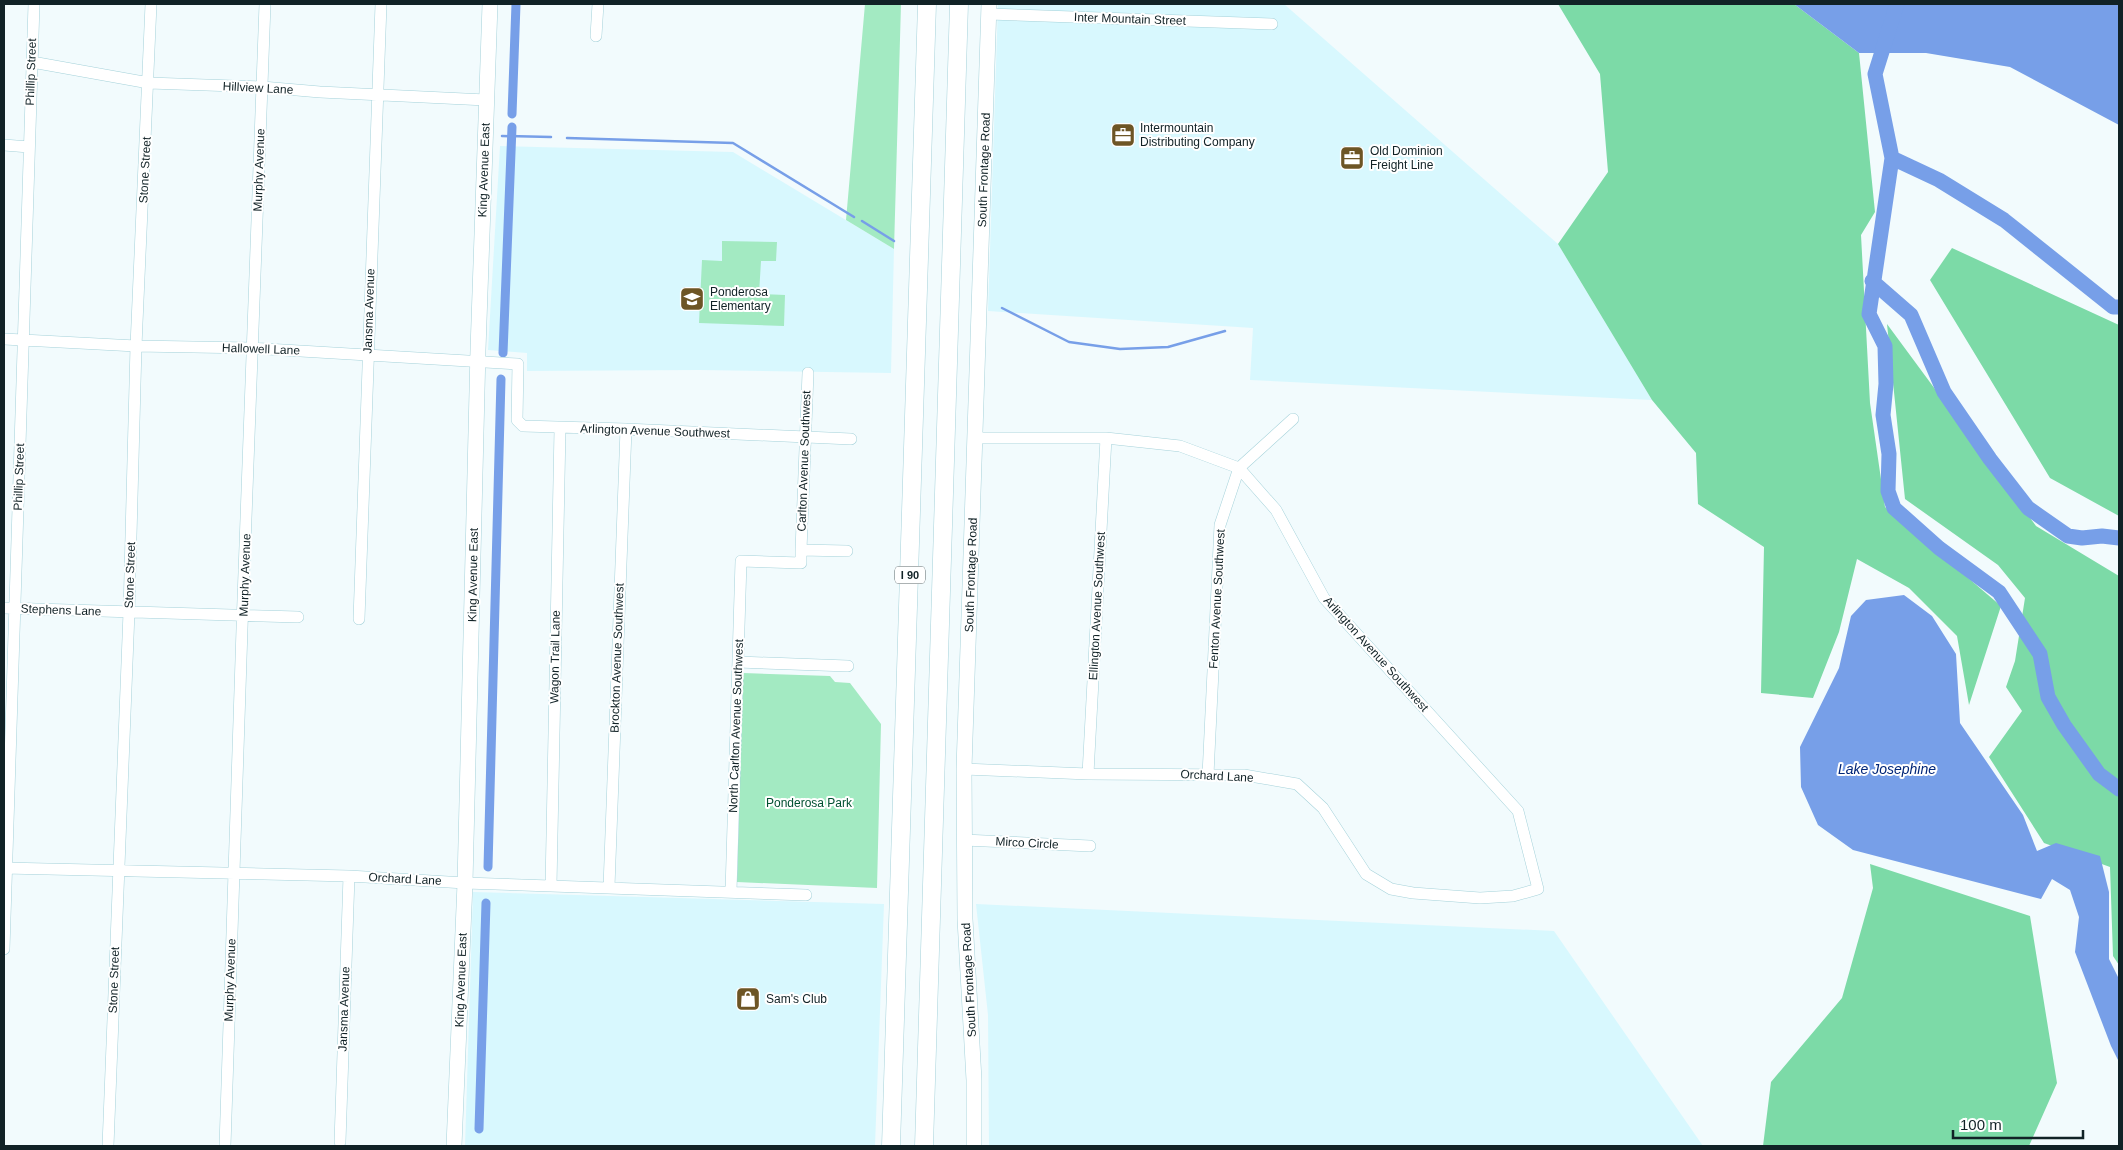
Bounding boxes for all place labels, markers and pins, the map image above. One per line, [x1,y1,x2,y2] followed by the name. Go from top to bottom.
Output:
[1140,121,1255,149] place label: Intermountain Distributing Company
[1110,122,1136,148] office icon: Intermountain Distributing Company
[1370,144,1443,172] place label: Old Dominion Freight Line
[1339,145,1365,171] office icon: Old Dominion Freight Line
[710,285,771,313] place label: Ponderosa Elementary
[679,286,705,312] school or university icon: Ponderosa Elementary
[735,986,761,1012] shop icon: Sam's Club
[766,992,827,1006] place label: Sam's Club

